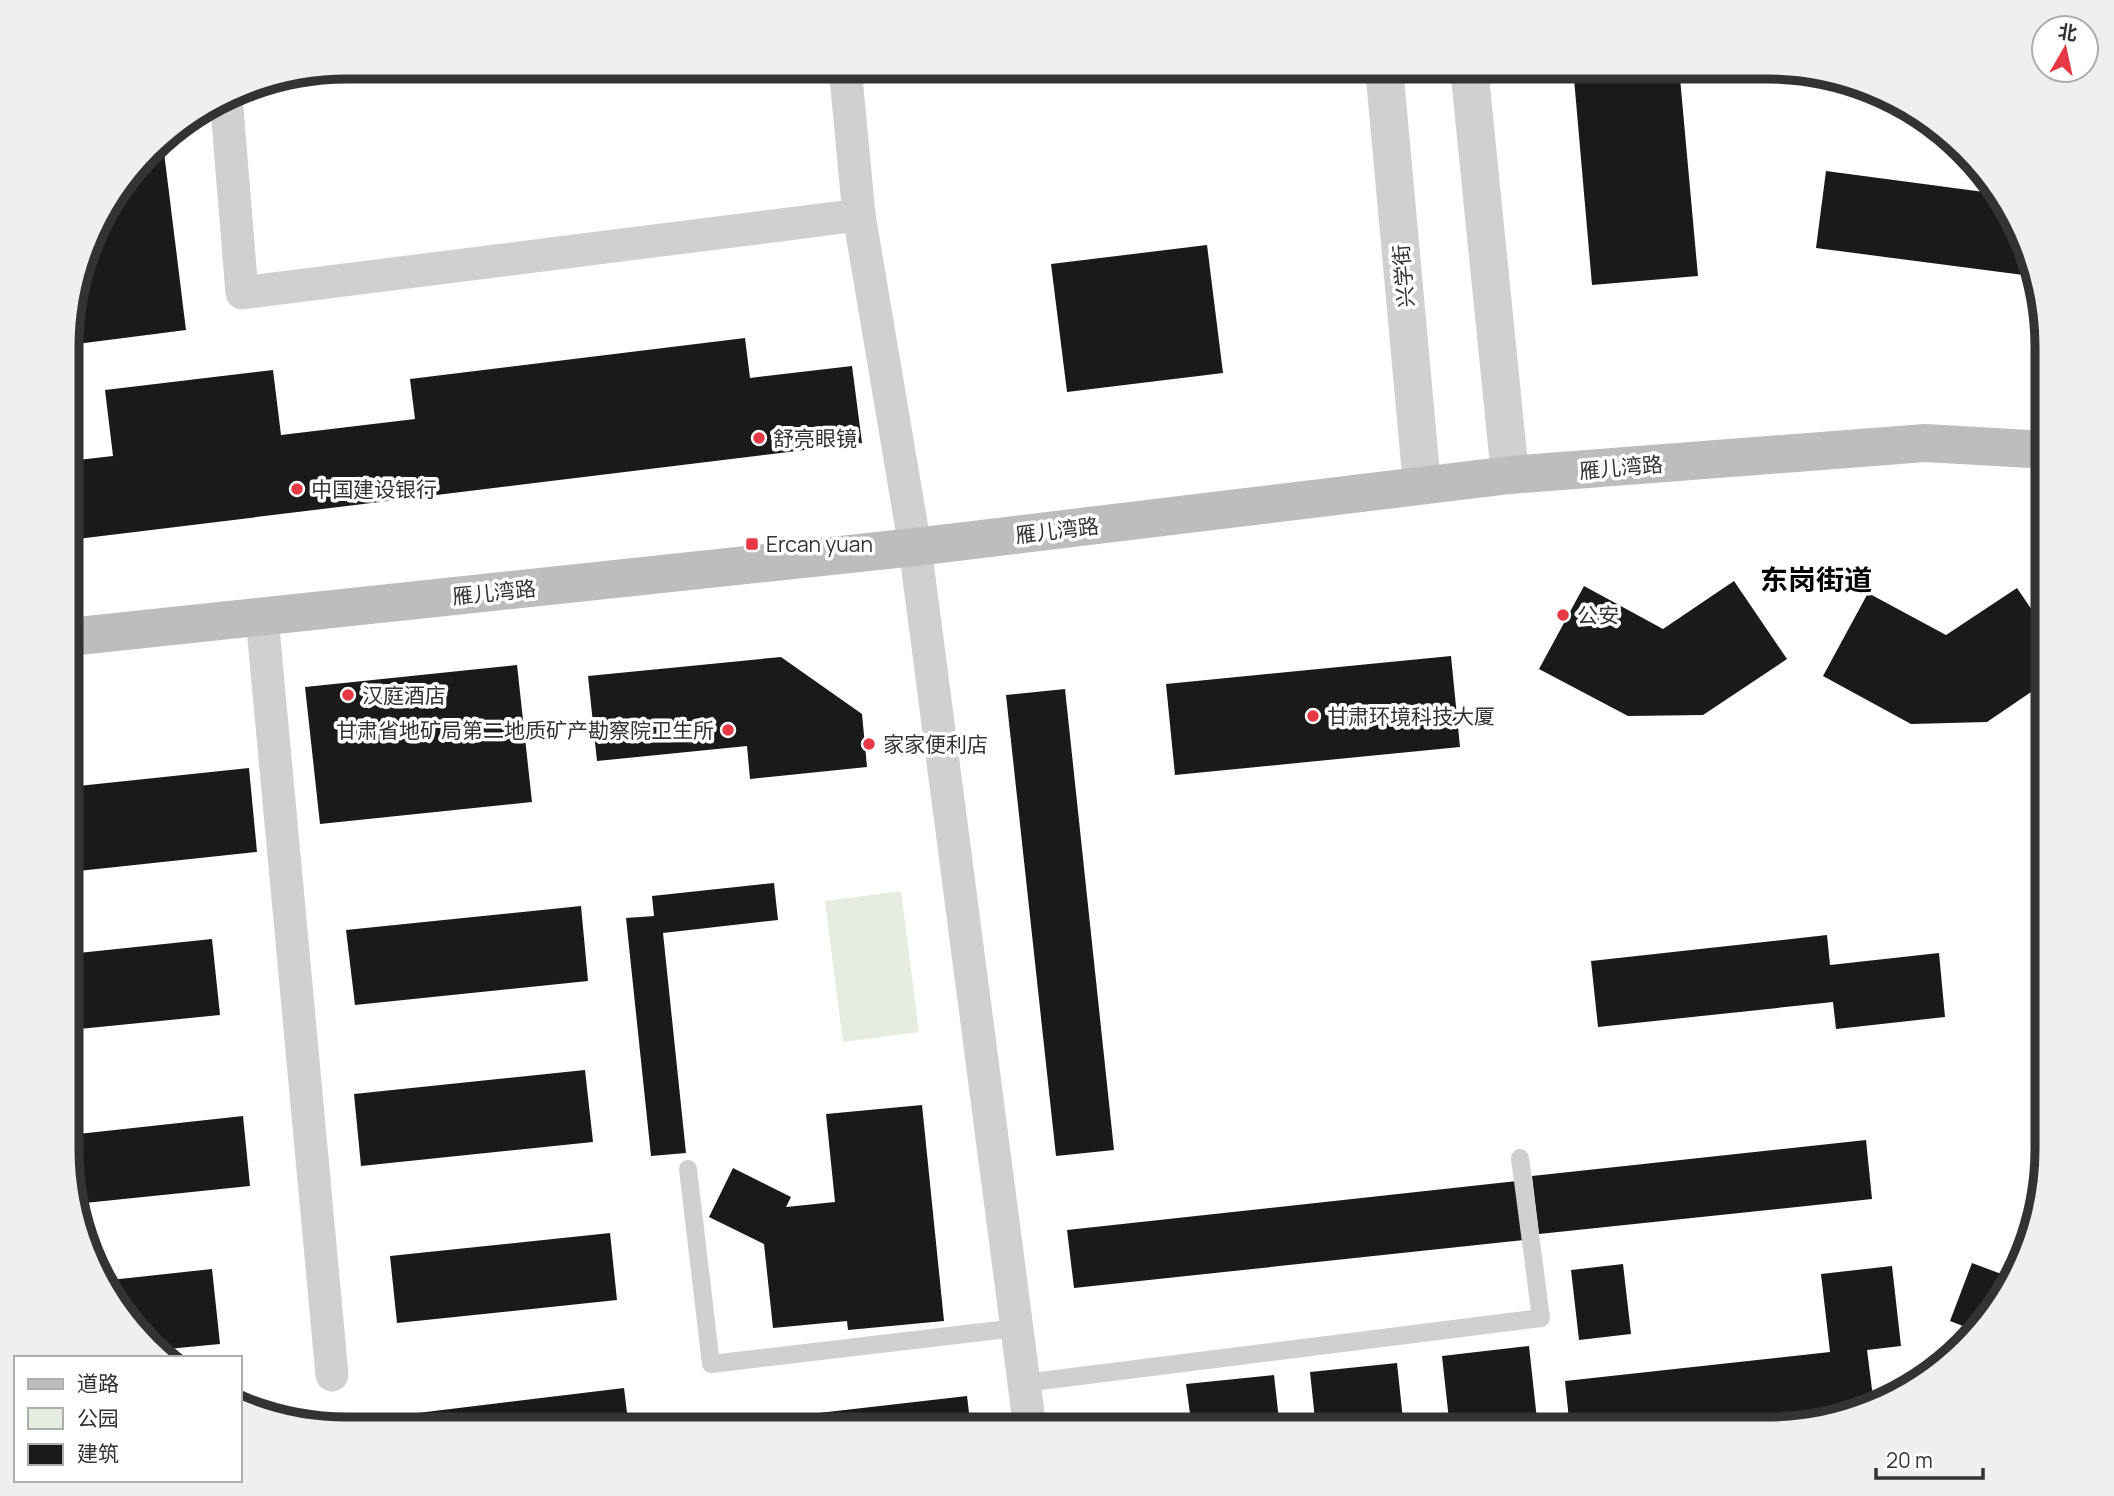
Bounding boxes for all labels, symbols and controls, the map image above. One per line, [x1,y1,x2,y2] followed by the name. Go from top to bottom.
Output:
[2030,14,2100,84] north arrow
[2056,18,2079,47] text: 北
[1386,243,1420,309] street label: 兴学街
[773,424,857,452] place label: 舒亮眼镜
[751,430,767,446] marker: 舒亮眼镜
[1578,449,1664,485] street label: 雁儿湾路
[311,475,437,503] place label: 中国建设银行
[289,481,305,497] marker: 中国建设银行
[1014,511,1100,549] street label: 雁儿湾路
[766,530,873,558] place label: Ercan yuan
[744,536,760,552] marker: Ercan yuan
[1760,560,1872,598] district label: 东岗街道
[451,574,537,610] street label: 雁儿湾路
[1577,601,1619,629] place label: 公安
[1555,607,1571,623] marker: 公安
[362,681,446,709] place label: 汉庭酒店
[340,687,356,703] marker: 汉庭酒店
[1327,702,1495,730] place label: 甘肃环境科技大厦
[1305,708,1321,724] marker: 甘肃环境科技大厦
[336,716,714,744] place label: 甘肃省地矿局第二地质矿产勘察院卫生所
[720,722,736,738] marker: 甘肃省地矿局第二地质矿产勘察院卫生所
[883,730,988,758] place label: 家家便利店
[861,736,877,752] marker: 家家便利店
[14,1356,242,1482] legend
[77,1369,119,1397] text: 道路
[77,1404,119,1432] text: 公园
[1876,1436,1983,1480] scale bar
[77,1439,119,1467] text: 建筑
[1886,1446,1933,1474] text: 20 m

